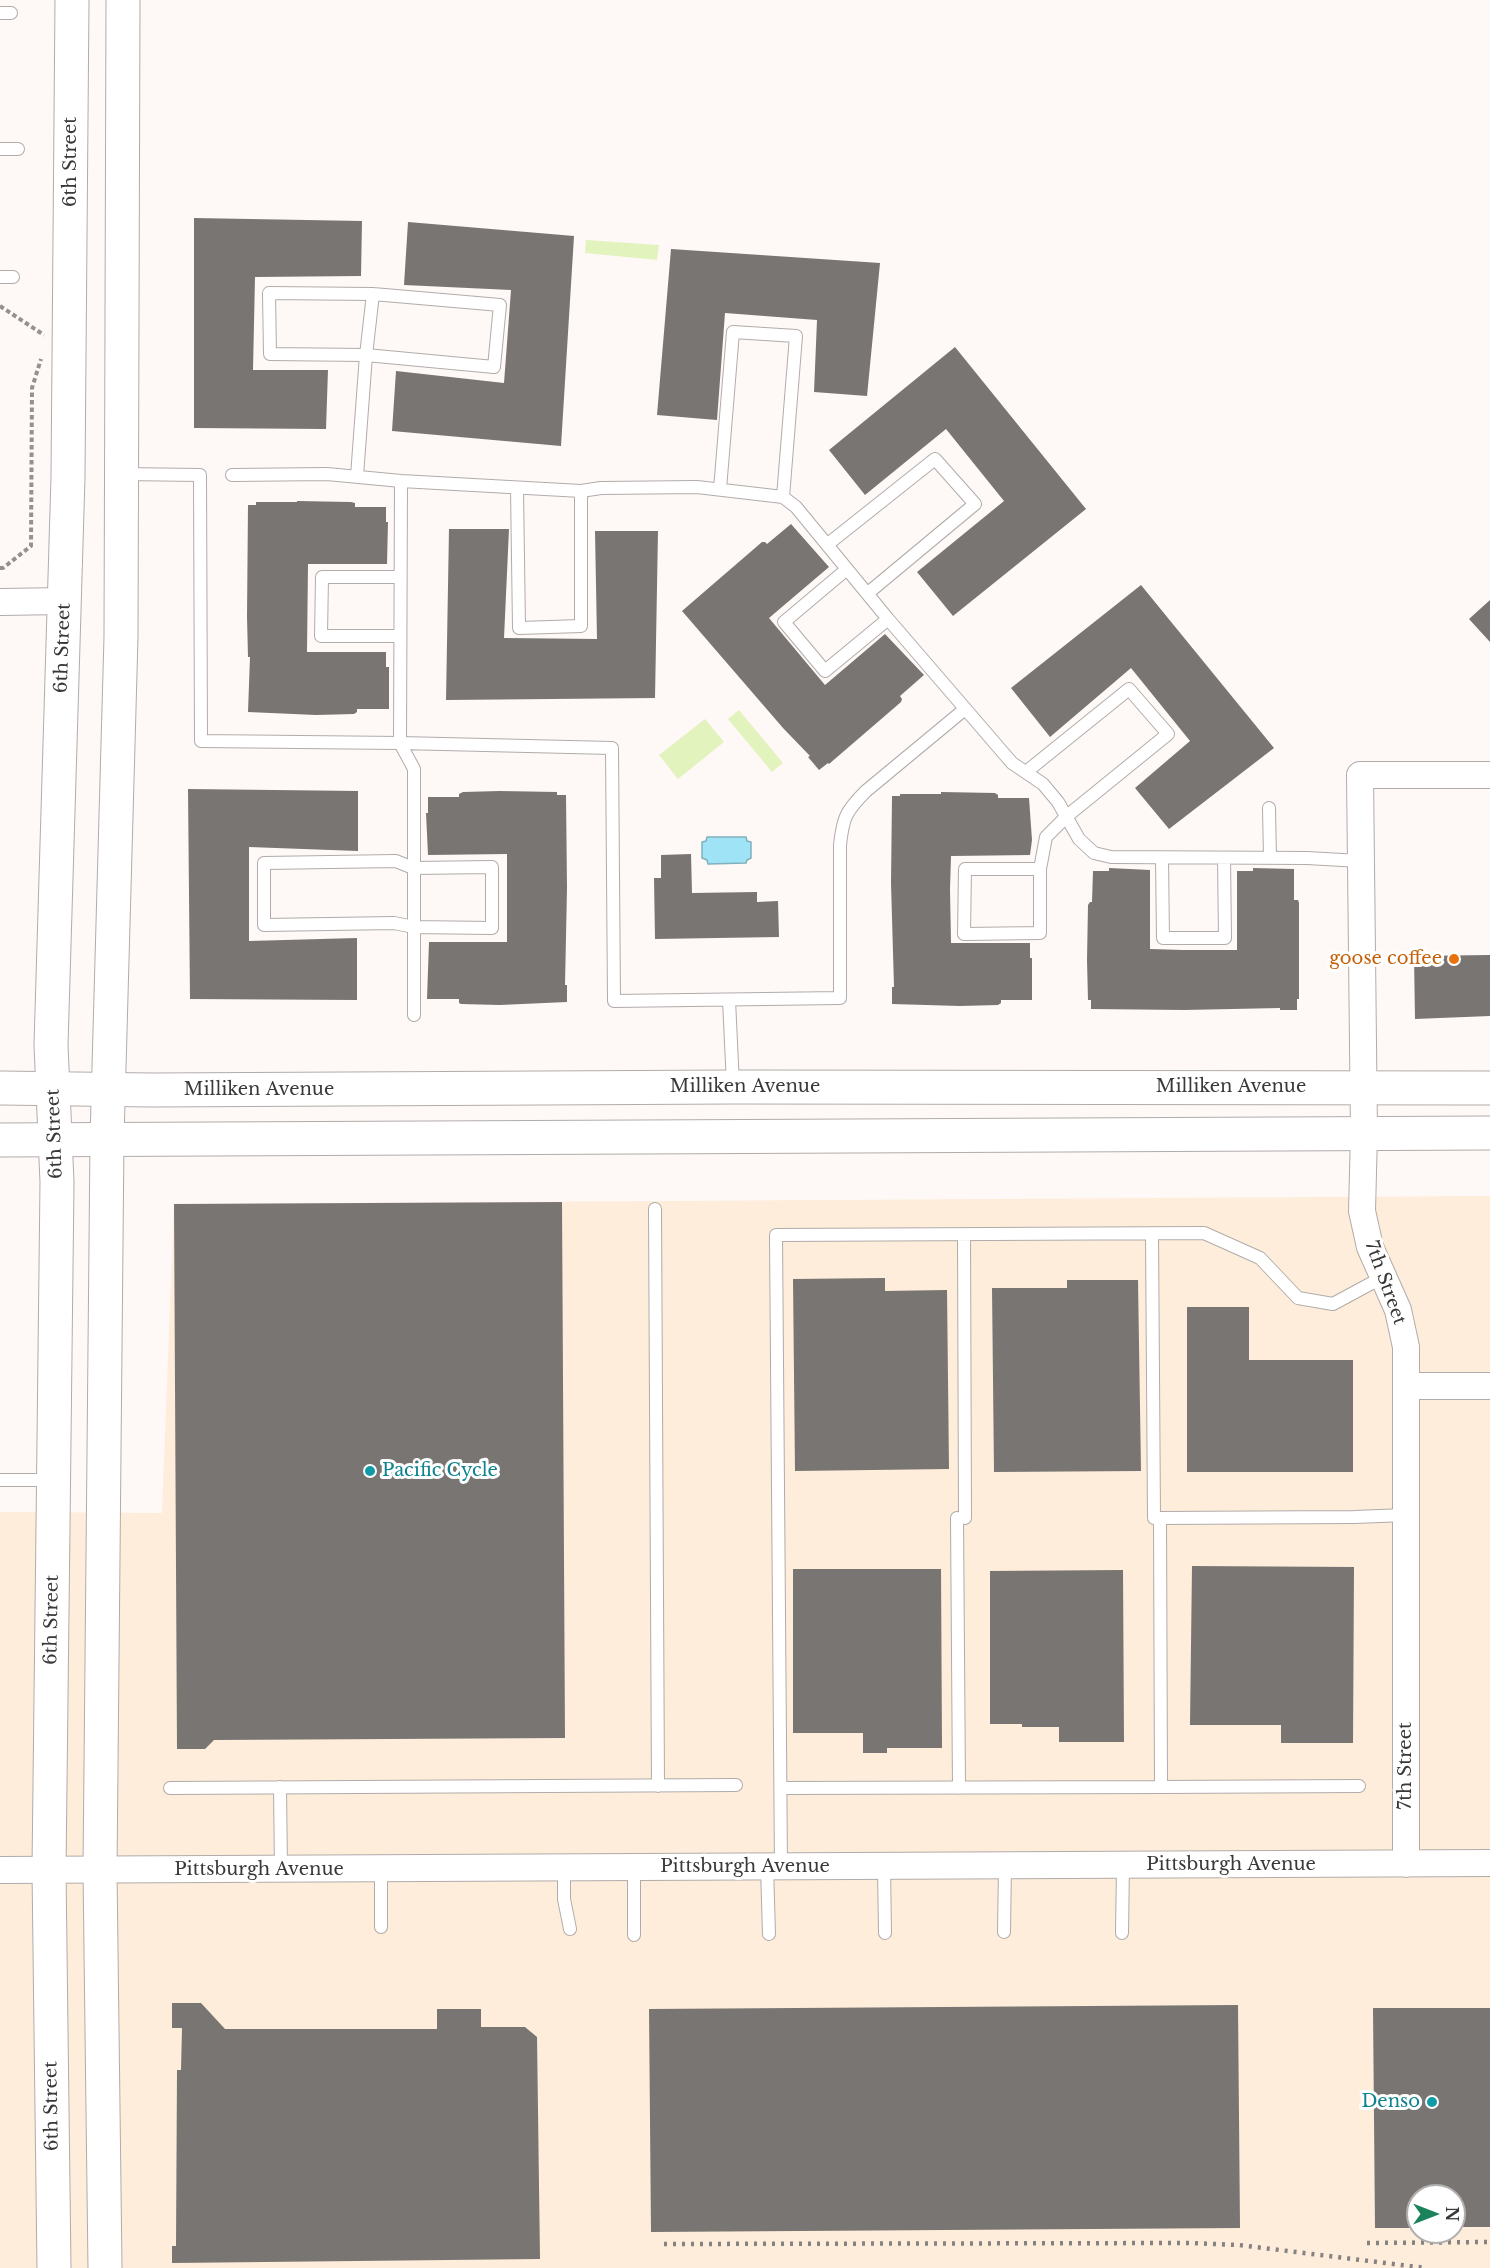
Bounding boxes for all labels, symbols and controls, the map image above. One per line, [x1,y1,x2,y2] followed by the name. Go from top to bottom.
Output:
[60,117,82,207] street label: 6th Street
[51,603,75,693] street label: 6th Street
[1329,948,1442,970] place label: goose coffee
[1447,952,1461,966] marker: goose coffee
[670,1076,820,1098] street label: Milliken Avenue
[1156,1076,1306,1098] street label: Milliken Avenue
[184,1079,334,1101] street label: Milliken Avenue
[43,1089,67,1179] street label: 6th Street
[1360,1238,1410,1328] street label: 7th Street
[382,1460,498,1482] place label: Pacific Cycle
[363,1464,377,1478] marker: Pacific Cycle
[40,1575,64,1665] street label: 6th Street
[1395,1722,1417,1810] street label: 7th Street
[1146,1854,1316,1876] street label: Pittsburgh Avenue
[660,1856,830,1878] street label: Pittsburgh Avenue
[174,1859,344,1881] street label: Pittsburgh Avenue
[40,2061,64,2151] street label: 6th Street
[1361,2091,1420,2113] place label: Denso
[1425,2095,1439,2109] marker: Denso
[1406,2184,1466,2244] north arrow
[1442,2206,1462,2222] text: N

